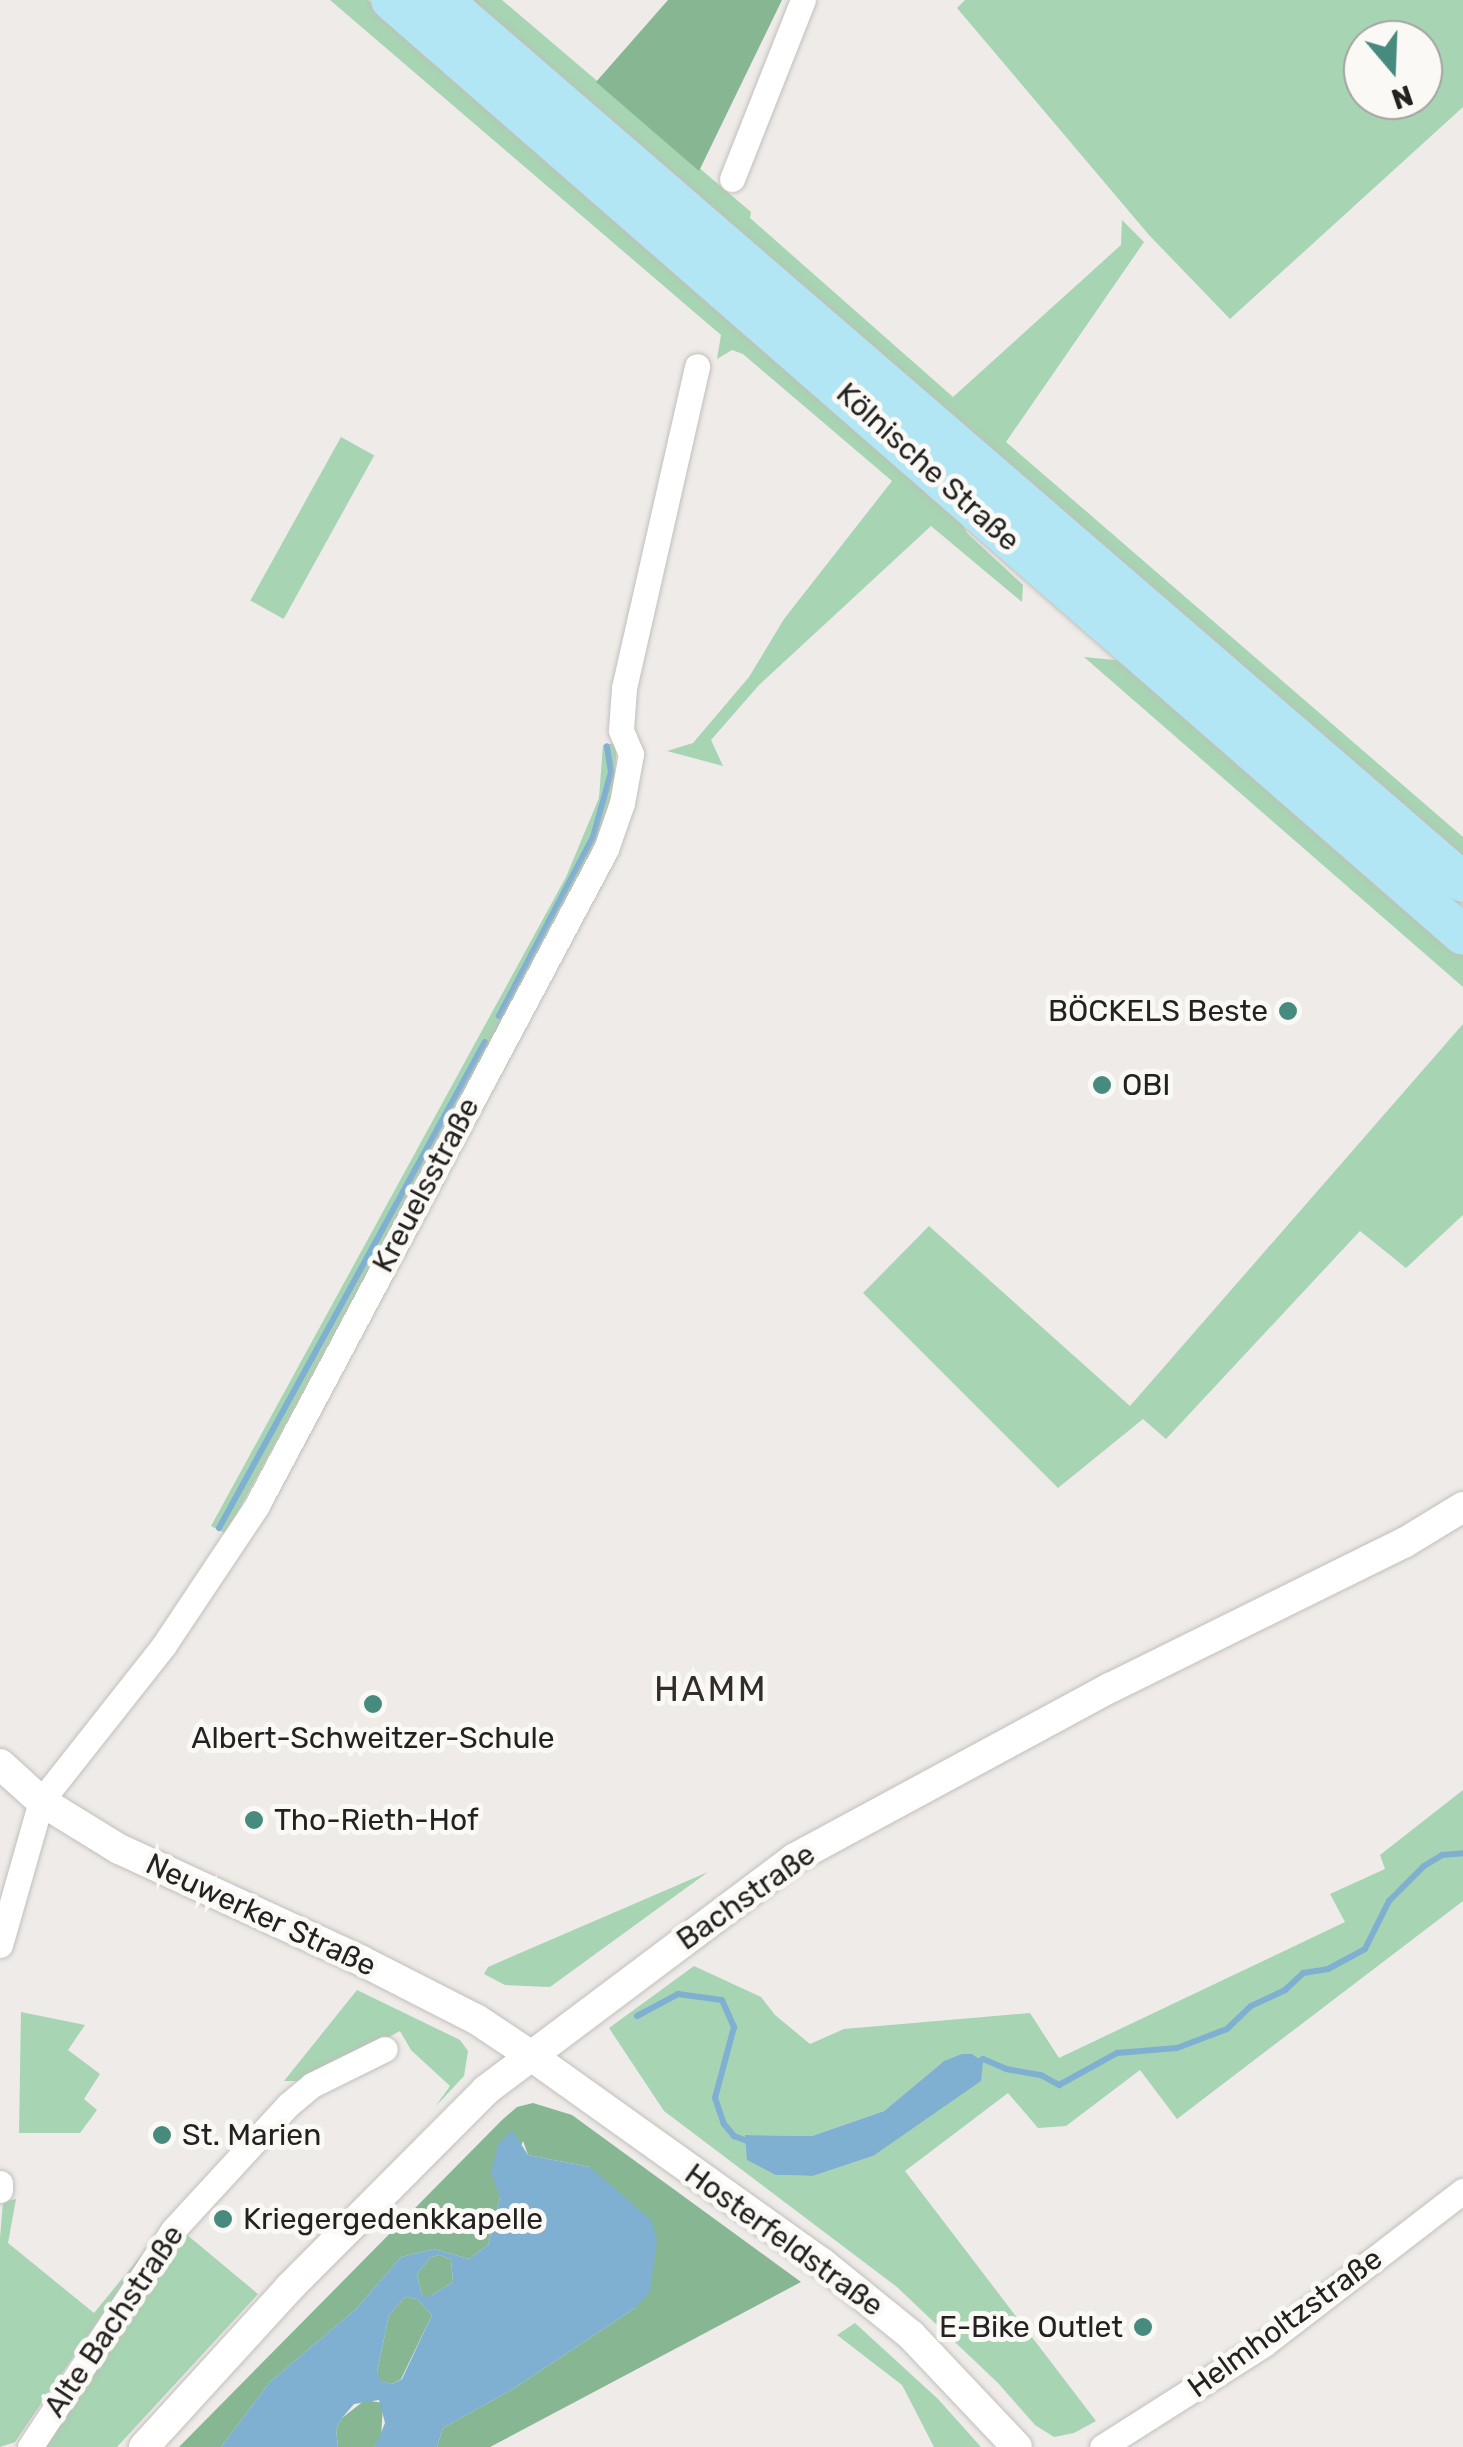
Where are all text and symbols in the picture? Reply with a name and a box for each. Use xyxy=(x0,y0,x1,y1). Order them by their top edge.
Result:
north arrow xyxy=(1343,20,1443,120)
text: N xyxy=(1387,78,1417,116)
street label: Kölnische Straße xyxy=(829,375,1027,559)
place label: BÖCKELS Beste xyxy=(1048,993,1268,1029)
marker: BÖCKELS Beste xyxy=(1277,1000,1299,1022)
place label: OBI xyxy=(1122,1067,1171,1103)
marker: OBI xyxy=(1091,1074,1113,1096)
street label: Kreuelsstraße xyxy=(365,1092,487,1278)
district label: HAMM xyxy=(654,1668,768,1710)
marker: Albert-Schweitzer-Schule xyxy=(362,1693,384,1715)
place label: Albert-Schweitzer-Schule xyxy=(191,1720,555,1756)
place label: Tho-Rieth-Hof xyxy=(274,1802,478,1838)
marker: Tho-Rieth-Hof xyxy=(243,1809,265,1831)
street label: Bachstraße xyxy=(670,1836,822,1958)
street label: Neuwerker Straße xyxy=(140,1846,382,1984)
place label: St. Marien xyxy=(182,2117,321,2153)
marker: St. Marien xyxy=(151,2124,173,2146)
street label: Hosterfeldstraße xyxy=(678,2156,890,2324)
place label: Kriegergedenkkapelle xyxy=(243,2201,543,2237)
marker: Kriegergedenkkapelle xyxy=(212,2208,234,2230)
street label: Alte Bachstraße xyxy=(36,2218,192,2424)
street label: Helmholtzstraße xyxy=(1181,2241,1389,2405)
place label: E-Bike Outlet xyxy=(939,2309,1123,2345)
marker: E-Bike Outlet xyxy=(1132,2316,1154,2338)

